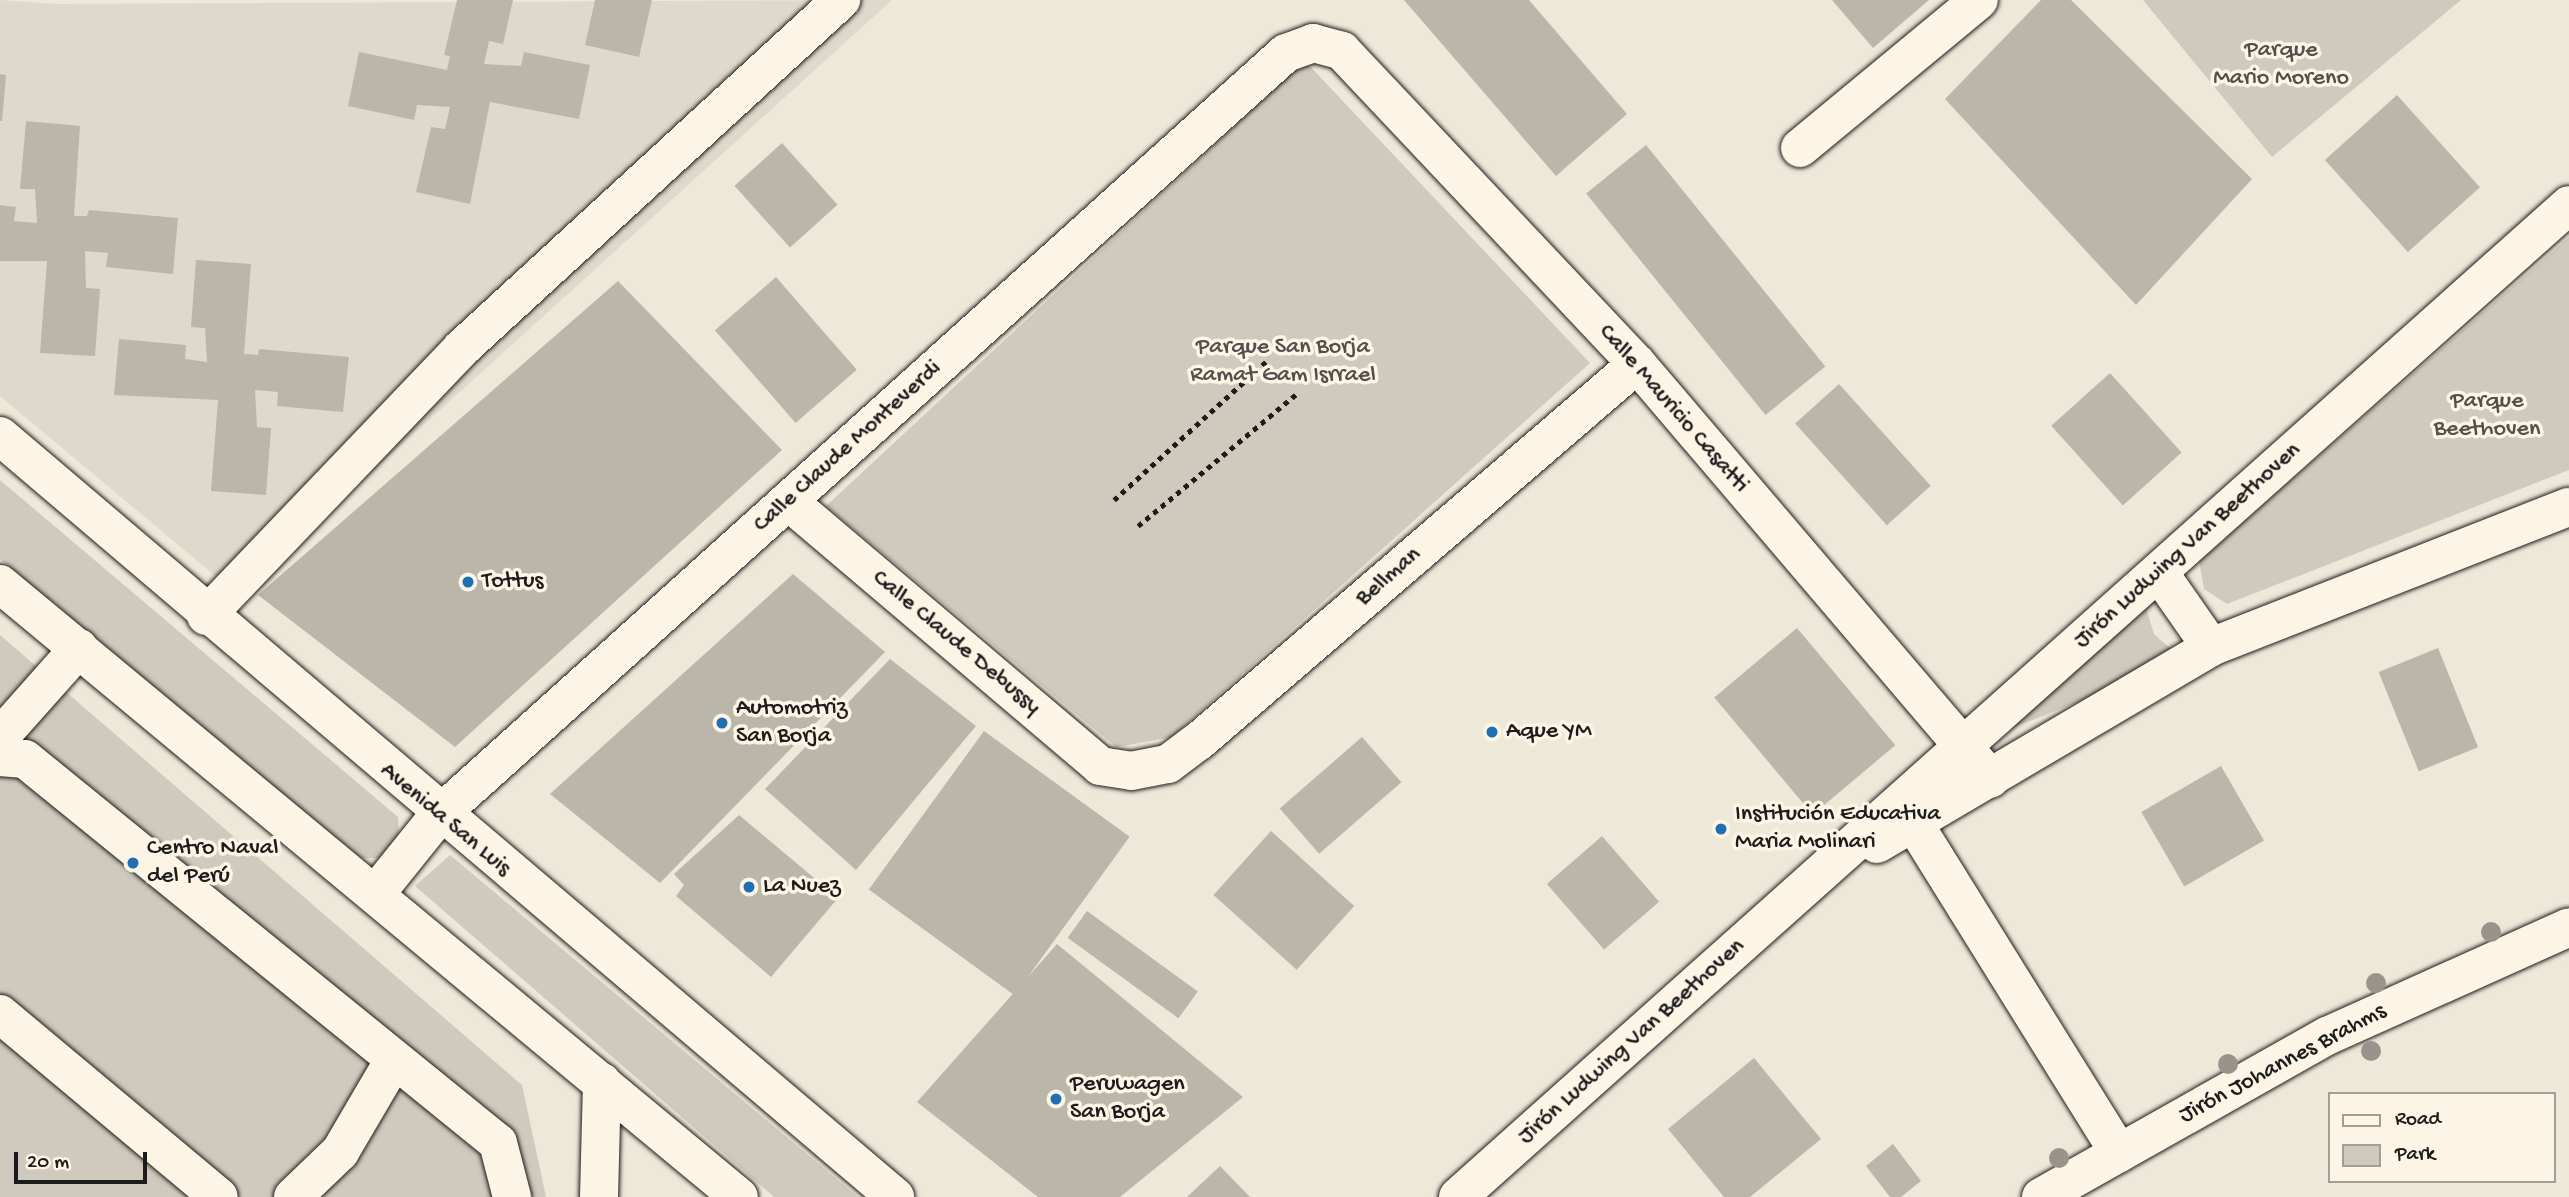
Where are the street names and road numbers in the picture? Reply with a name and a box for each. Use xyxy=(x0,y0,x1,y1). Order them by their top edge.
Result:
street label: Calle Mauricio Casatti xyxy=(1592,319,1754,499)
street label: Calle Claude Monteverdi xyxy=(748,355,948,539)
street label: Jirón Ludwing Van Beethoven xyxy=(2069,437,2307,655)
street label: Bellman xyxy=(1350,541,1428,613)
street label: Calle Claude Debussy xyxy=(866,564,1046,722)
street label: Avenida San Luis xyxy=(374,757,516,883)
street label: Jirón Ludwing Van Beethoven xyxy=(1513,933,1751,1151)
street label: Jirón Johannes Brahms xyxy=(2175,997,2391,1131)

